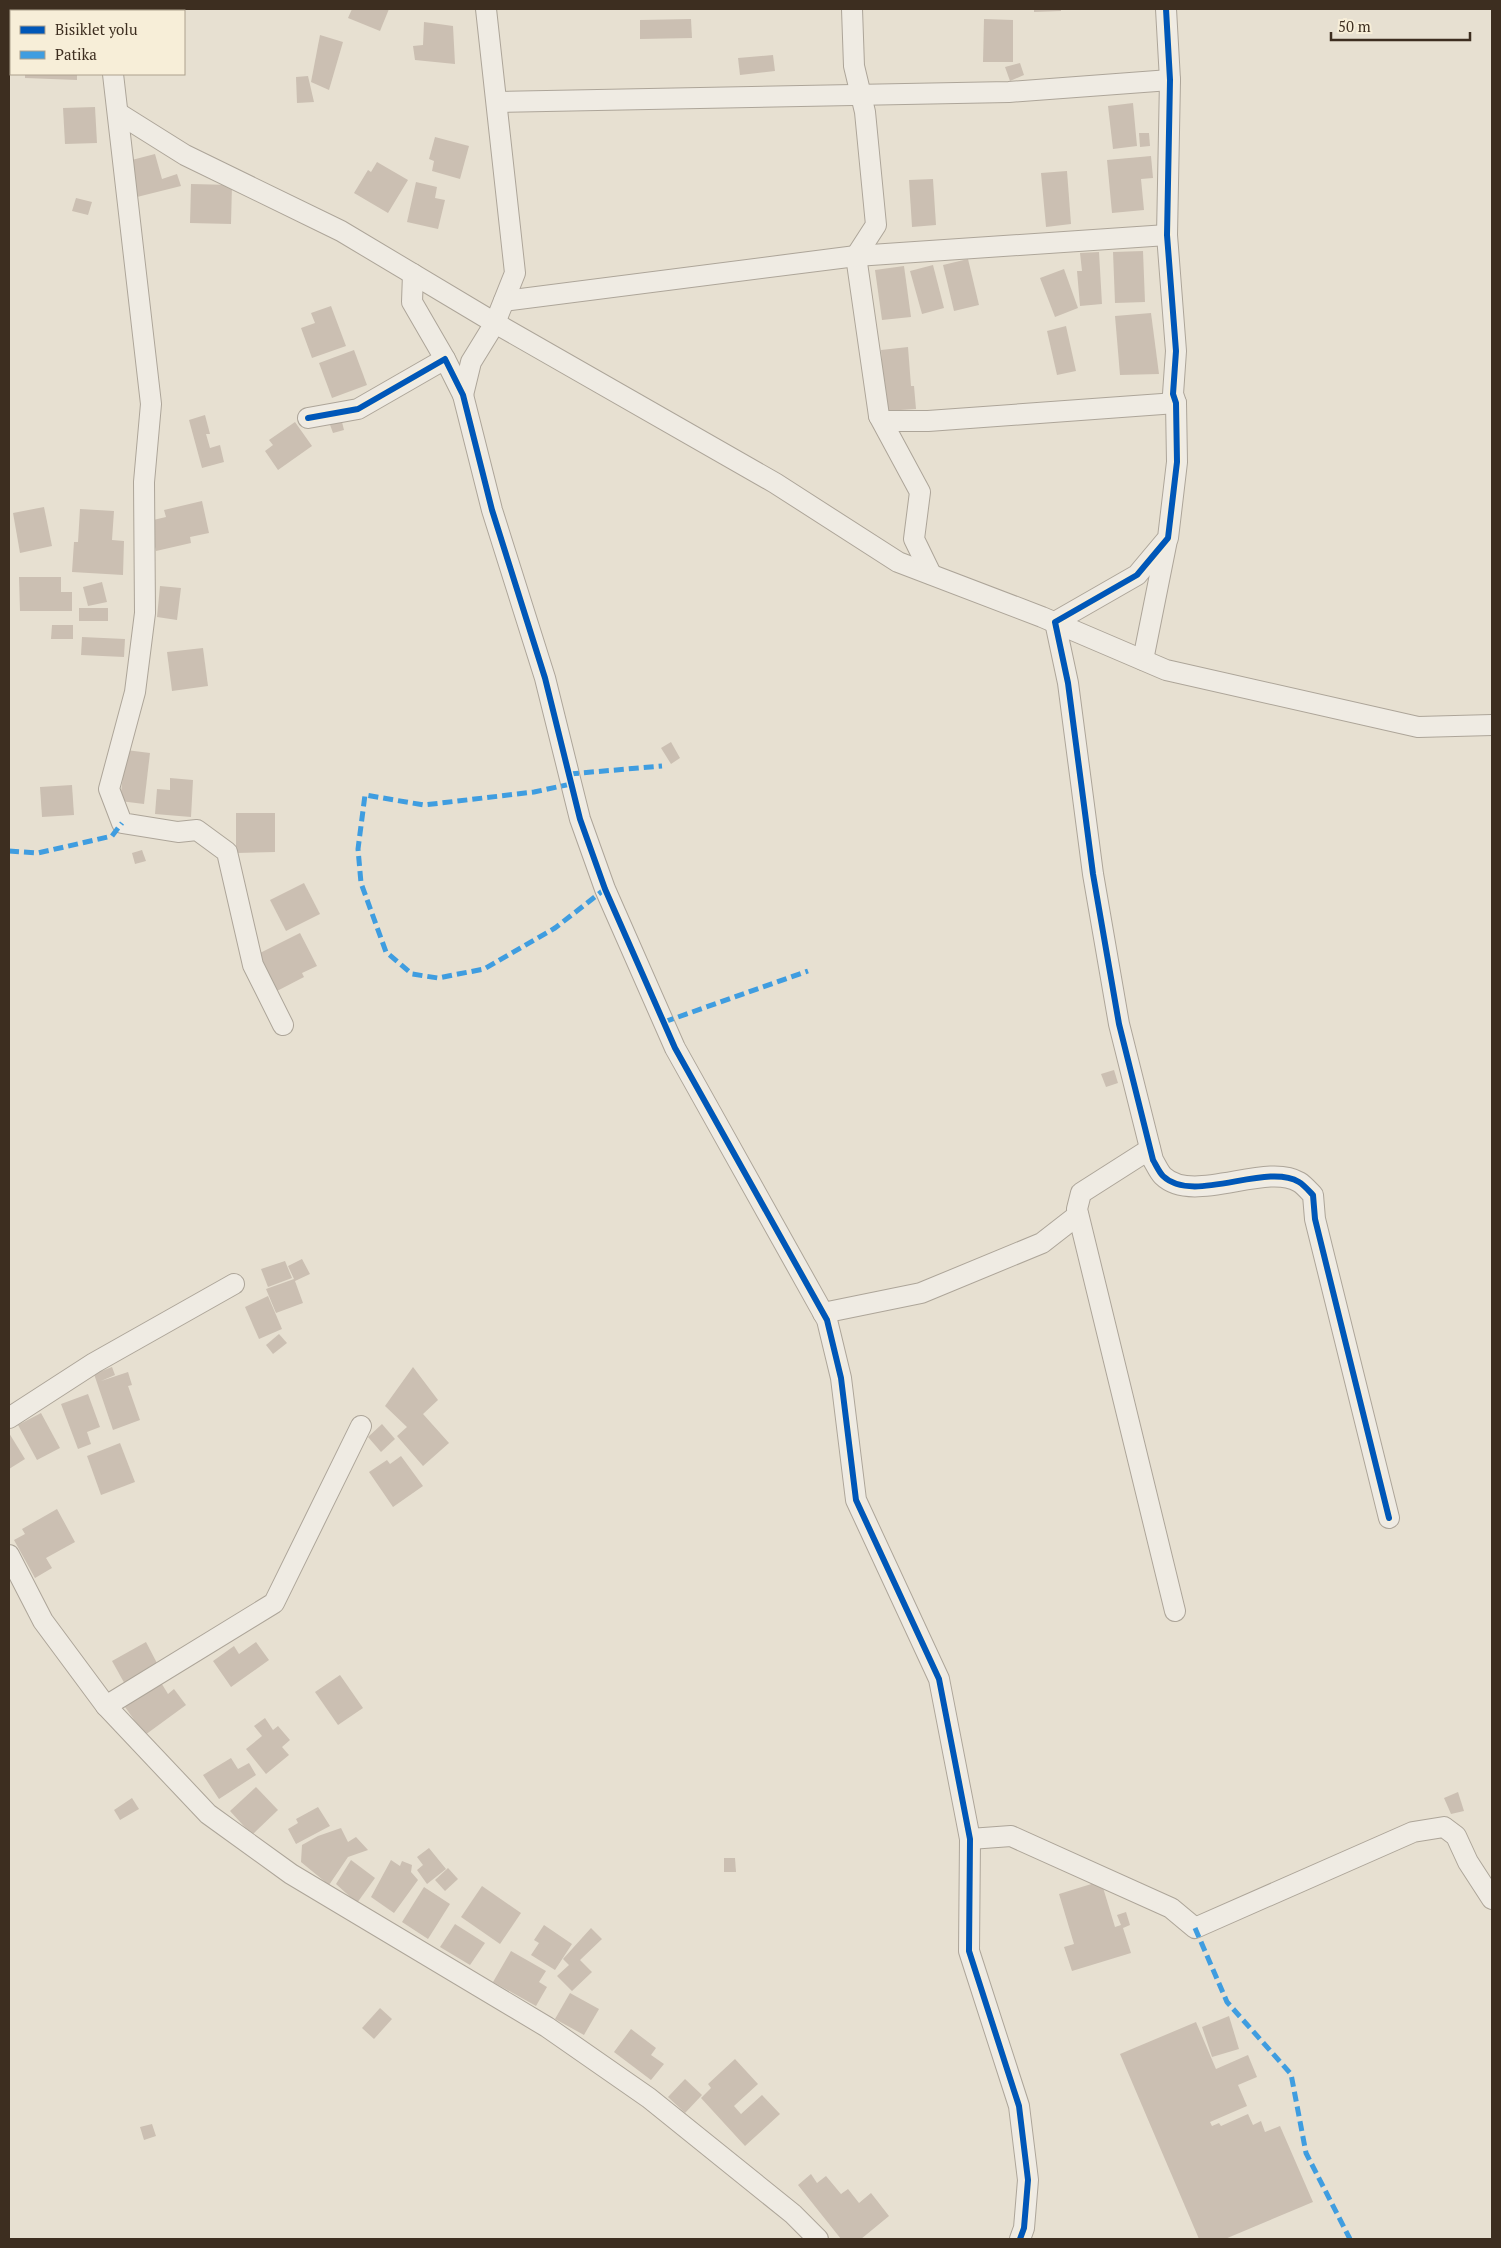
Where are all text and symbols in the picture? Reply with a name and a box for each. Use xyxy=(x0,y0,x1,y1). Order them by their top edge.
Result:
legend xyxy=(10,10,185,75)
scale bar xyxy=(1331,10,1470,42)
text: 50 m xyxy=(1338,16,1371,36)
text: Bisiklet yolu xyxy=(55,19,138,39)
text: Patika xyxy=(55,44,97,64)

